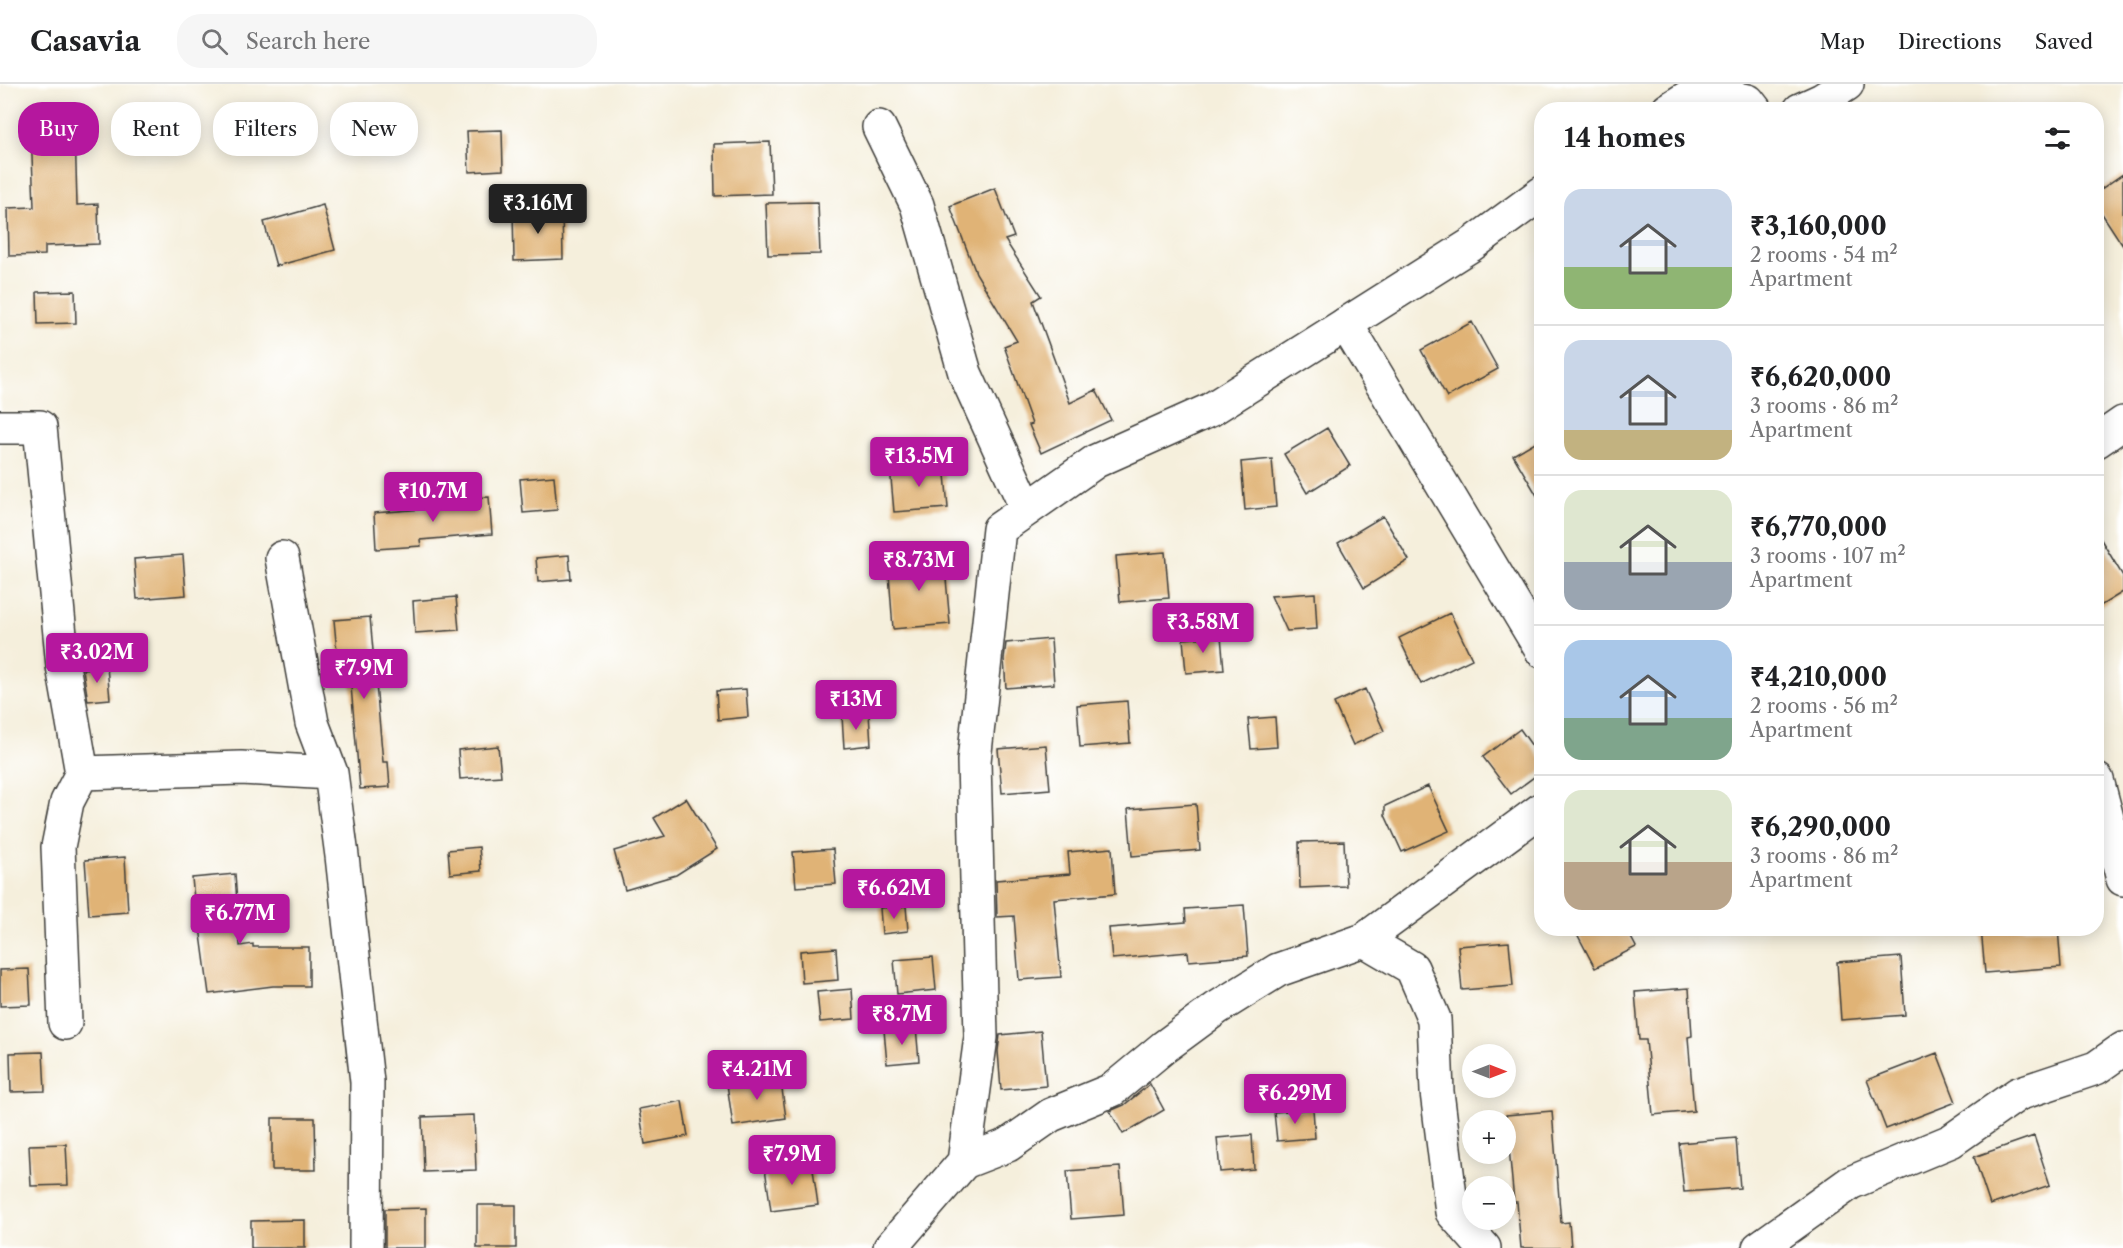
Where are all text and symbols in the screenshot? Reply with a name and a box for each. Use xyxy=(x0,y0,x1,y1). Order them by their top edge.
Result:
search box xyxy=(177,14,597,68)
text: Casavia xyxy=(30,24,141,58)
icon: search xyxy=(198,25,231,58)
text: Search here xyxy=(246,28,370,55)
text: Map xyxy=(1820,29,1865,54)
text: Directions xyxy=(1898,29,2002,54)
text: Saved xyxy=(2035,29,2093,54)
chip: Buy xyxy=(18,102,99,156)
chip: Rent xyxy=(111,102,201,156)
chip: Filters xyxy=(213,102,318,156)
chip: New xyxy=(330,102,418,156)
text: 14 homes xyxy=(1564,122,1686,154)
icon: filters xyxy=(2041,122,2074,155)
pin: ₹3.16M xyxy=(489,184,587,235)
text: ₹3.16M xyxy=(503,191,573,215)
text: ₹3,160,000 xyxy=(1750,210,1887,242)
icon: home xyxy=(1612,213,1684,285)
text: 2 rooms · 54 m² xyxy=(1750,243,1898,267)
text: Apartment xyxy=(1750,267,1853,291)
text: ₹6,620,000 xyxy=(1750,361,1891,393)
icon: home xyxy=(1612,364,1684,436)
text: 3 rooms · 86 m² xyxy=(1750,394,1898,418)
text: Apartment xyxy=(1750,418,1853,442)
pin: ₹13.5M xyxy=(870,437,968,488)
text: ₹13.5M xyxy=(884,444,954,468)
pin: ₹10.7M xyxy=(384,472,482,523)
text: ₹10.7M xyxy=(398,479,468,503)
text: ₹6,770,000 xyxy=(1750,511,1887,543)
icon: home xyxy=(1612,514,1684,586)
pin: ₹8.73M xyxy=(870,541,968,592)
text: 3 rooms · 107 m² xyxy=(1750,544,1906,568)
text: ₹8.73M xyxy=(883,548,955,572)
text: Apartment xyxy=(1750,568,1853,592)
pin: ₹3.58M xyxy=(1154,603,1252,654)
text: ₹3.58M xyxy=(1167,610,1239,634)
pin: ₹3.02M xyxy=(48,633,146,684)
text: ₹3.02M xyxy=(60,640,134,664)
pin: ₹7.9M xyxy=(322,649,406,700)
text: ₹7.9M xyxy=(335,656,394,680)
text: ₹4,210,000 xyxy=(1750,661,1887,693)
icon: home xyxy=(1612,664,1684,736)
pin: ₹13M xyxy=(820,680,892,731)
text: ₹13M xyxy=(830,687,882,711)
text: 2 rooms · 56 m² xyxy=(1750,694,1898,718)
text: Apartment xyxy=(1750,718,1853,742)
text: ₹6,290,000 xyxy=(1750,811,1891,843)
icon: home xyxy=(1612,814,1684,886)
text: 3 rooms · 86 m² xyxy=(1750,844,1898,868)
text: Apartment xyxy=(1750,868,1853,892)
pin: ₹6.62M xyxy=(845,869,943,920)
text: ₹6.62M xyxy=(857,876,931,900)
pin: ₹6.77M xyxy=(191,894,289,945)
text: ₹6.77M xyxy=(205,901,275,925)
pin: ₹8.7M xyxy=(860,995,944,1046)
text: ₹8.7M xyxy=(872,1002,932,1026)
north arrow xyxy=(1462,1044,1516,1098)
map controls xyxy=(1462,1044,1516,1230)
pin: ₹4.21M xyxy=(708,1050,806,1101)
text: ₹4.21M xyxy=(722,1057,792,1081)
pin: ₹6.29M xyxy=(1246,1074,1344,1125)
text: ₹6.29M xyxy=(1258,1081,1332,1105)
button: + xyxy=(1462,1110,1516,1164)
pin: ₹7.9M xyxy=(750,1135,834,1186)
text: ₹7.9M xyxy=(763,1142,822,1166)
button: − xyxy=(1462,1176,1516,1230)

